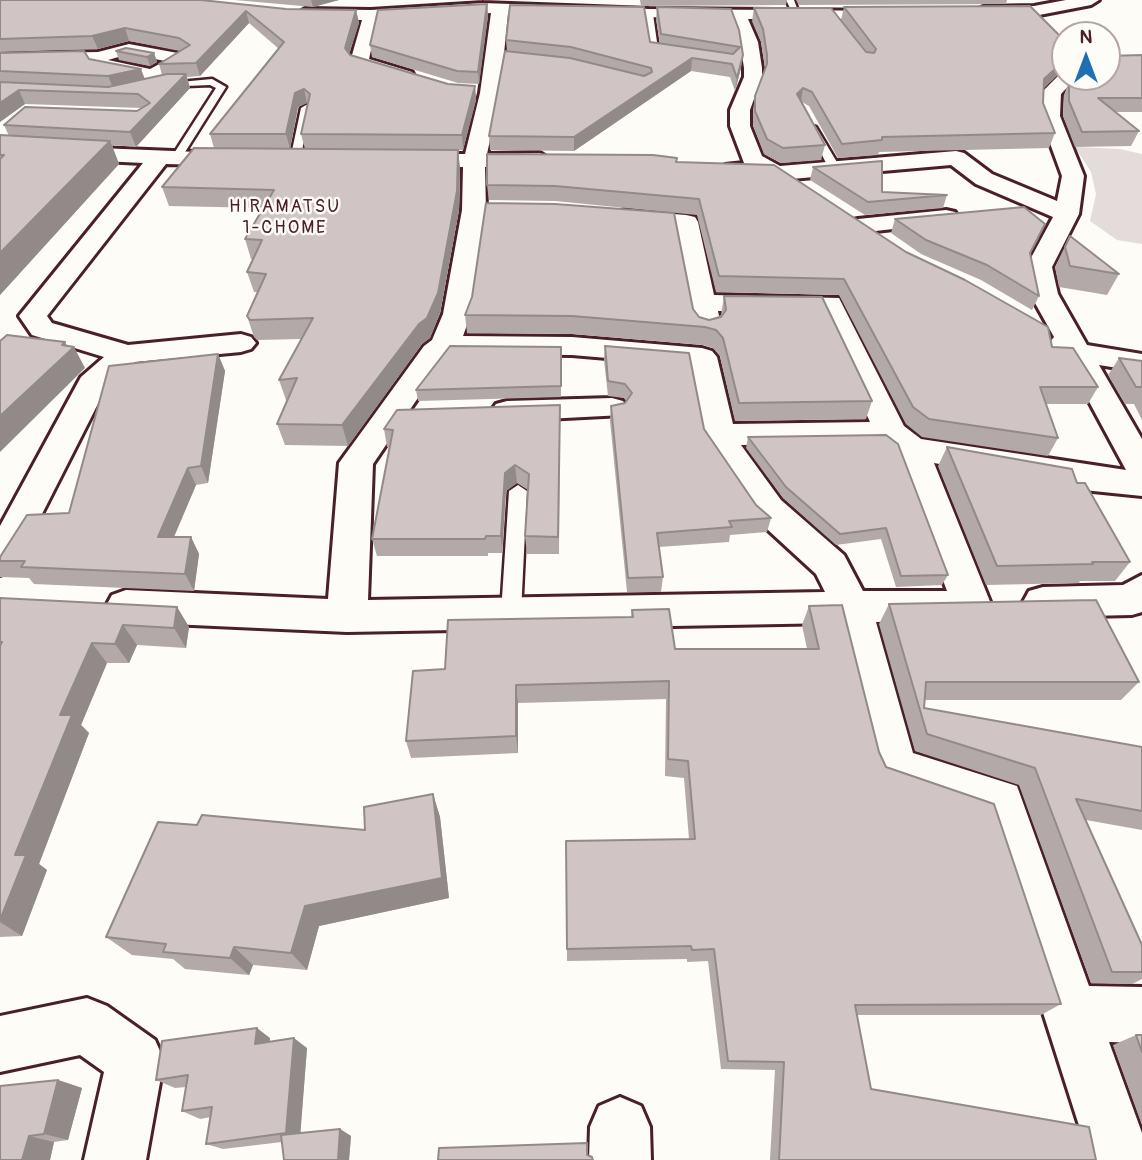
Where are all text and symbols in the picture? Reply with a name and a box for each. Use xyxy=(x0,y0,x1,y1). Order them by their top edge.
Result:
north arrow xyxy=(1051,21,1121,91)
text: N xyxy=(1080,25,1092,49)
district label: HIRAMATSU 1-CHOME xyxy=(230,196,340,238)

